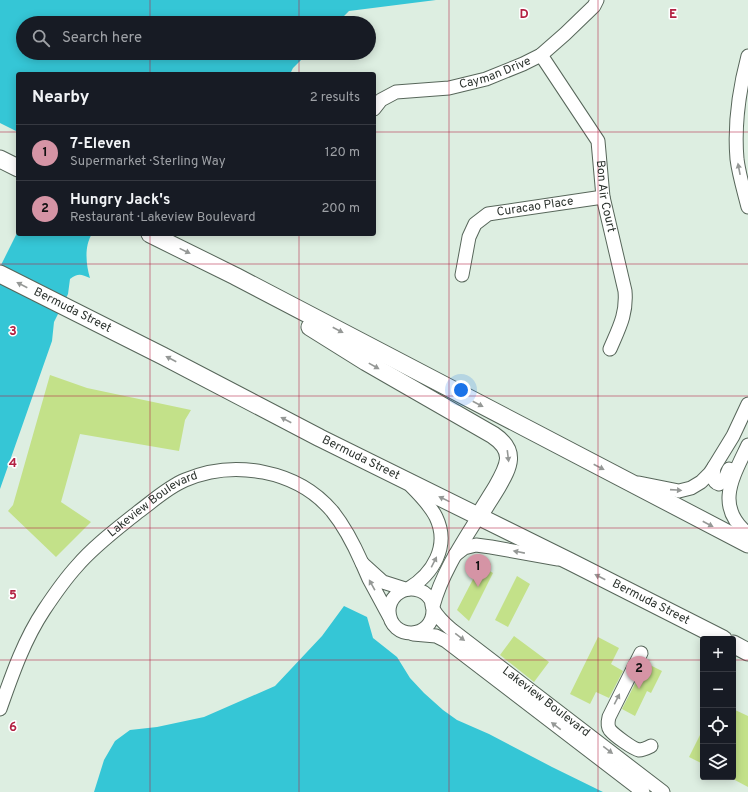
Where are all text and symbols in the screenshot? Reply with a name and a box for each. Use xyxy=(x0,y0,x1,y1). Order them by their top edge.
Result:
text: D xyxy=(519,7,529,23)
text: E xyxy=(669,7,677,23)
search box xyxy=(16,16,376,60)
icon: search xyxy=(30,27,52,49)
text: Search here xyxy=(62,29,142,48)
street label: Cayman Drive xyxy=(458,53,534,93)
text: Nearby xyxy=(32,87,89,109)
text: 2 results xyxy=(310,90,360,106)
text: 7-Eleven xyxy=(70,135,131,154)
text: 1 xyxy=(42,145,48,161)
text: 120 m xyxy=(325,145,360,161)
text: Supermarket · Sterling Way xyxy=(70,154,226,170)
street label: Bon Air Court xyxy=(592,159,619,234)
one-way arrow xyxy=(736,163,742,175)
text: Hungry Jack's xyxy=(70,191,170,210)
street label: Curacao Place xyxy=(496,193,575,221)
text: 2 xyxy=(41,201,49,217)
text: 200 m xyxy=(321,201,360,217)
text: Restaurant · Lakeview Boulevard xyxy=(70,210,255,226)
one-way arrow xyxy=(179,248,191,254)
one-way arrow xyxy=(17,282,28,288)
street label: Bermuda Street xyxy=(31,284,114,337)
text: 3 xyxy=(9,324,17,340)
one-way arrow xyxy=(332,327,344,333)
one-way arrow xyxy=(165,356,176,363)
one-way arrow xyxy=(368,362,380,369)
your location xyxy=(451,380,471,400)
one-way arrow xyxy=(472,400,484,407)
one-way arrow xyxy=(280,417,291,423)
street label: Bermuda Street xyxy=(319,432,402,484)
one-way arrow xyxy=(505,450,511,462)
text: 4 xyxy=(9,456,17,472)
one-way arrow xyxy=(593,464,605,470)
street label: Lakeview Boulevard xyxy=(104,468,200,541)
one-way arrow xyxy=(670,486,682,493)
one-way arrow xyxy=(438,496,450,502)
one-way arrow xyxy=(702,521,714,527)
one-way arrow xyxy=(513,549,525,555)
pin: 1 xyxy=(465,554,491,587)
one-way arrow xyxy=(431,556,438,568)
one-way arrow xyxy=(595,574,606,580)
street label: Bermuda Street xyxy=(609,576,692,629)
one-way arrow xyxy=(369,580,376,591)
text: 5 xyxy=(9,588,17,604)
one-way arrow xyxy=(455,632,466,641)
map controls xyxy=(700,636,736,780)
button: + xyxy=(700,636,736,672)
pin: 2 xyxy=(626,656,652,689)
street label: Lakeview Boulevard xyxy=(499,663,593,741)
button: − xyxy=(700,672,736,708)
one-way arrow xyxy=(614,693,620,705)
button: locate xyxy=(700,708,736,744)
text: 6 xyxy=(9,720,17,736)
one-way arrow xyxy=(551,721,562,730)
button: layers xyxy=(700,744,736,780)
one-way arrow xyxy=(602,746,613,754)

